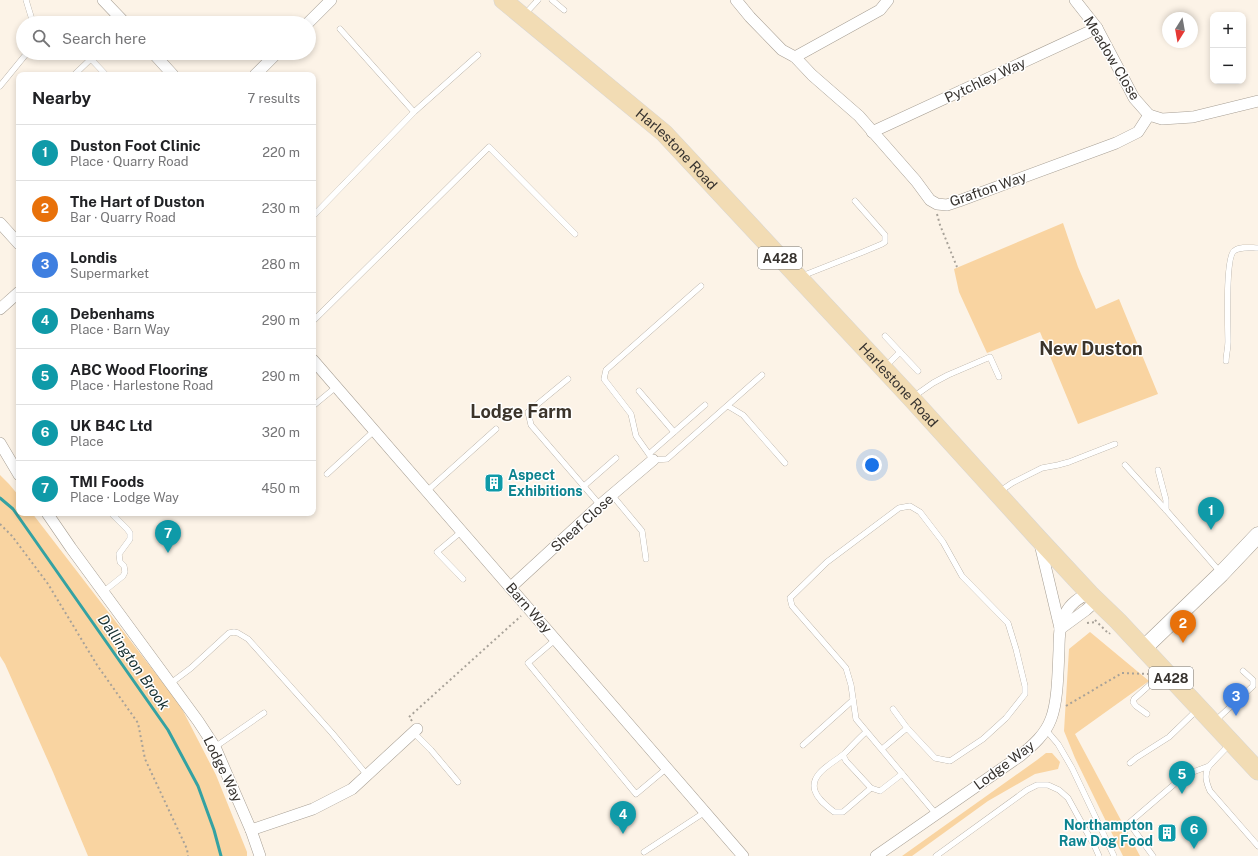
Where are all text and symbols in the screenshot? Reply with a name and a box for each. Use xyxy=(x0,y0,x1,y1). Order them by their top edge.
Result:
north arrow xyxy=(1162,12,1198,48)
map controls xyxy=(1210,12,1246,84)
button: + xyxy=(1210,12,1246,48)
street label: Meadow Close xyxy=(1081,13,1143,103)
search box xyxy=(16,16,316,60)
icon: search xyxy=(30,27,52,49)
text: Search here xyxy=(62,30,146,47)
button: − xyxy=(1210,48,1246,84)
street label: Pytchley Way xyxy=(942,54,1029,106)
text: Nearby xyxy=(32,88,91,108)
text: 7 results xyxy=(247,91,300,106)
street label: Harlestone Road xyxy=(633,105,721,193)
text: Duston Foot Clinic xyxy=(70,137,201,154)
text: 1 xyxy=(42,145,48,160)
text: 220 m xyxy=(262,145,300,160)
text: Place · Quarry Road xyxy=(70,154,189,169)
street label: Grafton Way xyxy=(947,168,1029,210)
text: The Hart of Duston xyxy=(70,193,205,210)
text: 2 xyxy=(41,201,49,216)
text: 230 m xyxy=(262,201,300,216)
text: Bar · Quarry Road xyxy=(70,210,176,225)
road number: A428 xyxy=(758,247,802,269)
text: Londis xyxy=(70,249,117,266)
text: 3 xyxy=(41,257,49,272)
text: 280 m xyxy=(262,257,300,272)
text: Supermarket xyxy=(70,266,149,281)
text: Debenhams xyxy=(70,305,155,322)
text: 4 xyxy=(41,313,49,328)
text: 290 m xyxy=(262,313,300,328)
text: Place · Barn Way xyxy=(70,322,170,337)
district label: New Duston xyxy=(1039,338,1143,359)
street label: Harlestone Road xyxy=(856,340,941,430)
text: ABC Wood Flooring xyxy=(70,361,208,378)
text: 5 xyxy=(41,369,49,384)
text: 290 m xyxy=(262,369,300,384)
text: Place · Harlestone Road xyxy=(70,378,213,393)
district label: Lodge Farm xyxy=(470,401,572,422)
text: UK B4C Ltd xyxy=(70,417,152,434)
text: 6 xyxy=(41,425,49,440)
text: 320 m xyxy=(262,425,300,440)
text: Place xyxy=(70,434,104,449)
your location xyxy=(862,455,882,475)
place label: Aspect Exhibitions xyxy=(508,467,583,499)
building icon: Aspect Exhibitions xyxy=(483,472,505,494)
text: TMI Foods xyxy=(70,473,144,490)
text: 7 xyxy=(41,481,49,496)
text: 450 m xyxy=(261,481,300,496)
text: Place · Lodge Way xyxy=(70,490,179,505)
street label: Sheaf Close xyxy=(548,491,616,555)
pin: 1 xyxy=(1198,497,1224,530)
pin: 7 xyxy=(155,520,181,553)
street label: Barn Way xyxy=(503,580,556,637)
pin: 2 xyxy=(1170,610,1196,643)
water label: Dallington Brook xyxy=(95,611,174,714)
road number: A428 xyxy=(1149,667,1193,689)
pin: 3 xyxy=(1223,683,1249,716)
street label: Lodge Way xyxy=(200,733,246,805)
street label: Lodge Way xyxy=(971,737,1038,793)
pin: 5 xyxy=(1169,761,1195,794)
pin: 4 xyxy=(610,801,636,834)
pin: 6 xyxy=(1181,816,1207,849)
place label: Northampton Raw Dog Food xyxy=(1059,817,1153,849)
building icon: Northampton Raw Dog Food xyxy=(1156,822,1178,844)

